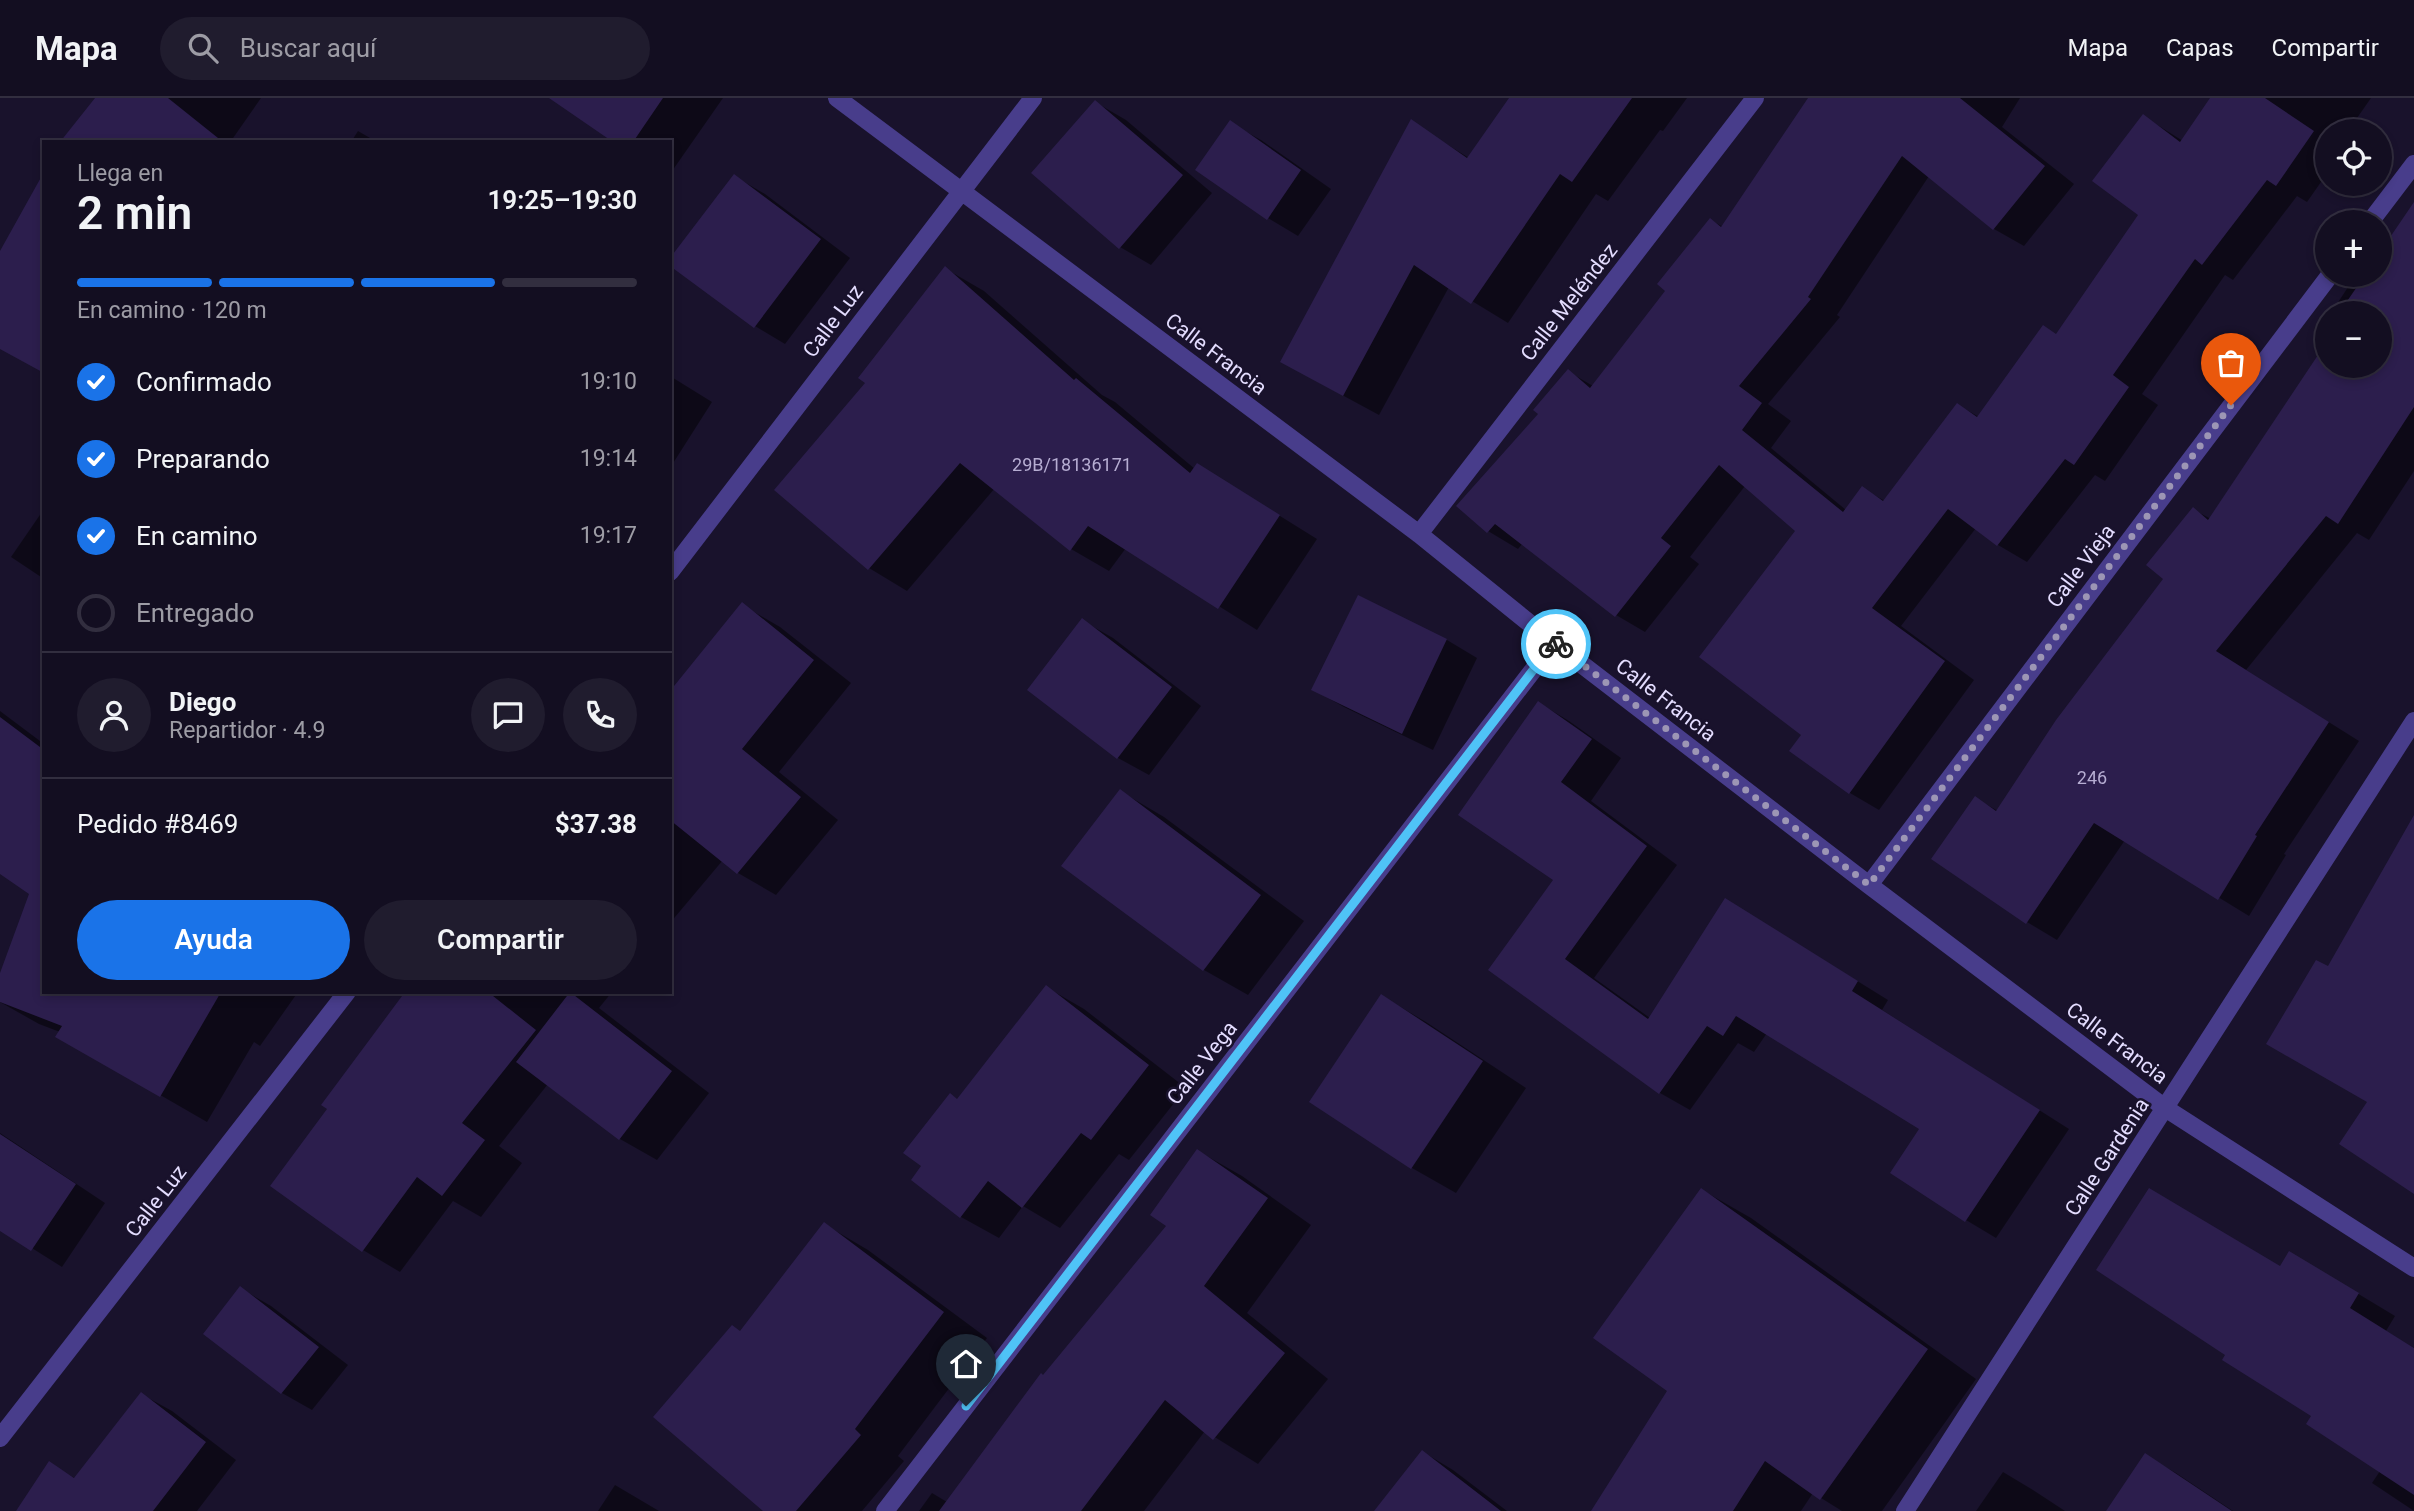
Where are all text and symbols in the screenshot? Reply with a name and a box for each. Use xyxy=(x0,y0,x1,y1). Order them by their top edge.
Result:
search box xyxy=(160,17,650,80)
text: Mapa xyxy=(35,29,118,68)
icon: search xyxy=(184,29,222,67)
text: Buscar aquí xyxy=(240,33,376,63)
text: Mapa xyxy=(2067,34,2128,62)
text: Capas xyxy=(2166,34,2234,62)
text: Compartir xyxy=(2272,34,2379,62)
map controls xyxy=(2315,119,2392,378)
button: locate xyxy=(2315,119,2392,196)
text: Llega en xyxy=(77,160,163,187)
text: 19:25–19:30 xyxy=(487,185,637,215)
text: 2 min xyxy=(77,186,192,240)
button: + xyxy=(2315,210,2392,287)
street label: Calle Meléndez xyxy=(1516,239,1622,365)
street label: Calle Luz xyxy=(798,280,868,362)
text: En camino · 120 m xyxy=(77,297,267,324)
button: − xyxy=(2315,301,2392,378)
street label: Calle Francia xyxy=(1161,308,1271,400)
pin xyxy=(2201,333,2261,405)
icon: bag xyxy=(2212,344,2250,382)
icon: check xyxy=(77,363,115,401)
text: Confirmado xyxy=(136,367,272,397)
text: 19:10 xyxy=(580,368,637,395)
icon: check xyxy=(77,440,115,478)
text: Preparando xyxy=(136,444,270,474)
text: 19:14 xyxy=(580,445,637,472)
house number: 29B/18136171 xyxy=(1012,454,1132,475)
icon: check xyxy=(77,517,115,555)
street label: Calle Vieja xyxy=(2042,520,2120,612)
text: En camino xyxy=(136,521,258,551)
text: 19:17 xyxy=(580,522,637,549)
text: Entregado xyxy=(136,598,254,628)
courier xyxy=(1521,609,1591,679)
icon: bike xyxy=(1537,625,1575,663)
street label: Calle Francia xyxy=(1611,654,1721,746)
button: person xyxy=(77,678,151,752)
button: chat xyxy=(471,678,545,752)
button: phone xyxy=(563,678,637,752)
text: Diego xyxy=(169,687,236,717)
text: Repartidor · 4.9 xyxy=(169,717,326,744)
house number: 246 xyxy=(2077,767,2107,788)
text: Pedido #8469 xyxy=(77,809,238,839)
text: $37.38 xyxy=(555,809,637,839)
button: Ayuda xyxy=(77,900,350,980)
button: Compartir xyxy=(364,900,637,980)
street label: Calle Francia xyxy=(2062,997,2172,1089)
street label: Calle Vega xyxy=(1162,1017,1242,1109)
street label: Calle Gardenia xyxy=(2060,1094,2154,1220)
street label: Calle Luz xyxy=(121,1160,191,1242)
pin xyxy=(936,1334,996,1406)
icon: home xyxy=(947,1345,985,1383)

